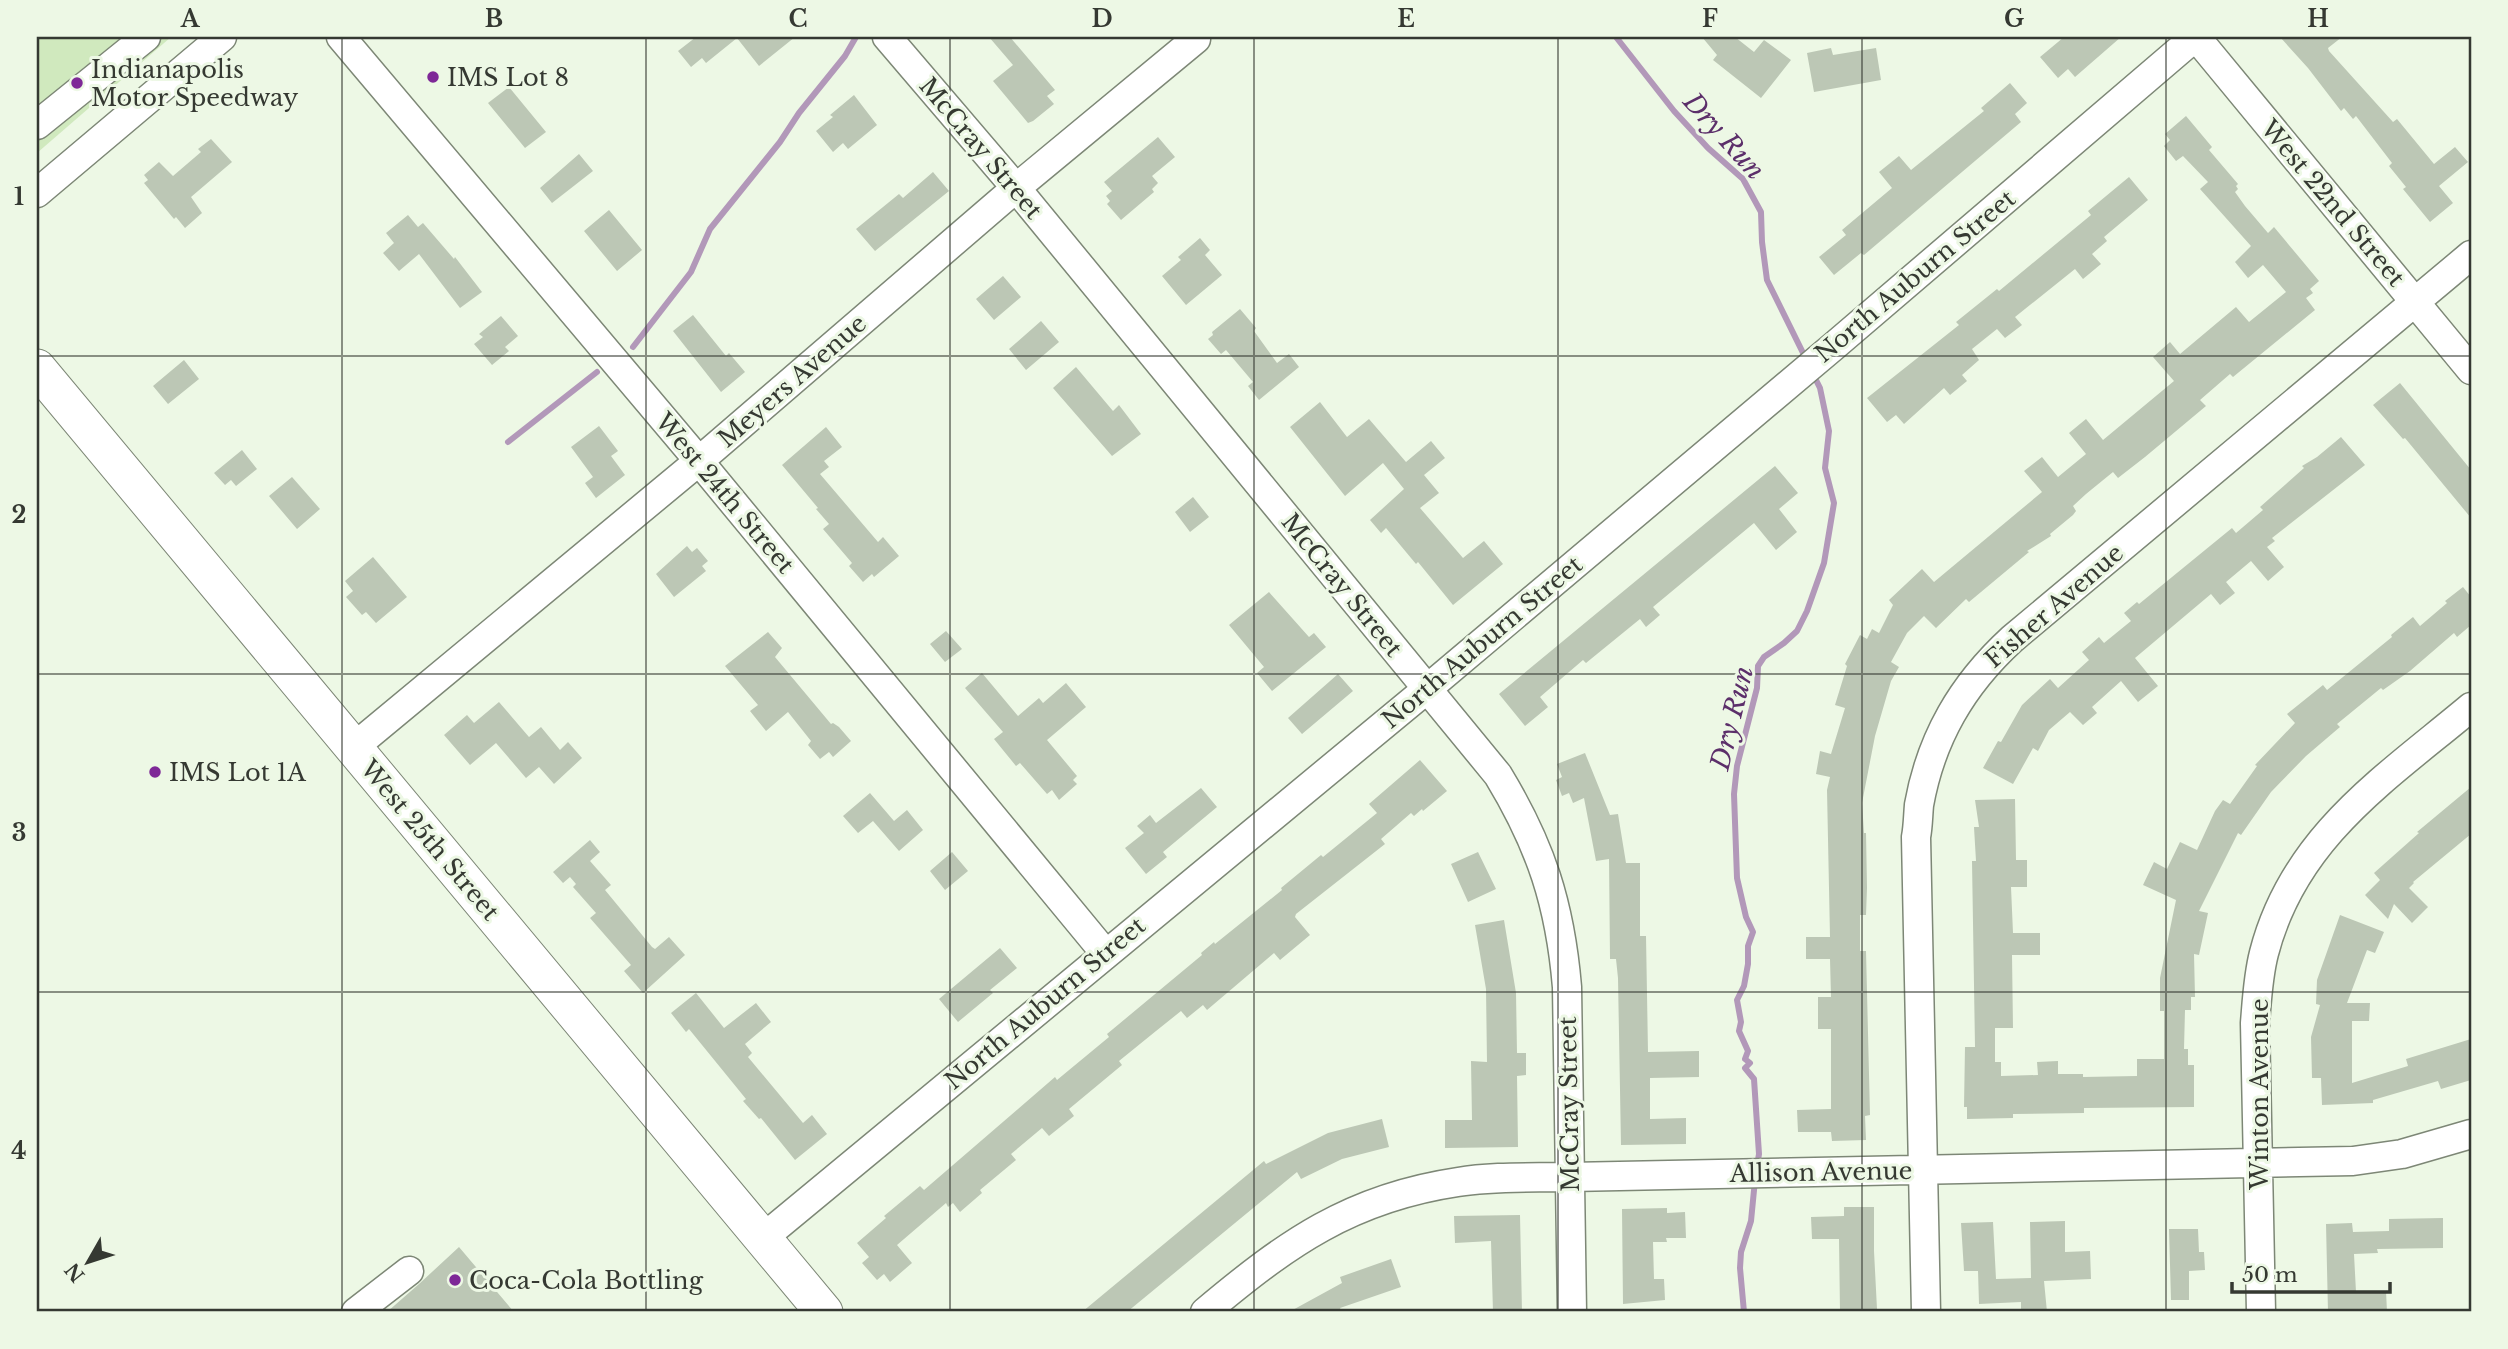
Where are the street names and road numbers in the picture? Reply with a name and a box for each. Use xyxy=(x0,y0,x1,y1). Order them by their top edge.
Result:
street label: McCray Street xyxy=(913,71,1049,225)
street label: West 22nd Street xyxy=(2254,113,2411,292)
street label: North Auburn Street xyxy=(1809,184,2021,368)
street label: Meyers Avenue xyxy=(712,309,872,453)
street label: West 24th Street xyxy=(649,406,801,579)
street label: McCray Street xyxy=(1275,508,1409,662)
street label: Fisher Avenue xyxy=(1979,538,2129,674)
street label: North Auburn Street xyxy=(1376,550,1588,734)
street label: West 25th Street xyxy=(354,753,505,926)
street label: North Auburn Street xyxy=(939,911,1151,1095)
street label: Winton Avenue xyxy=(2245,998,2274,1191)
street label: McCray Street xyxy=(1553,1016,1585,1192)
street label: Allison Avenue xyxy=(1728,1156,1913,1188)

